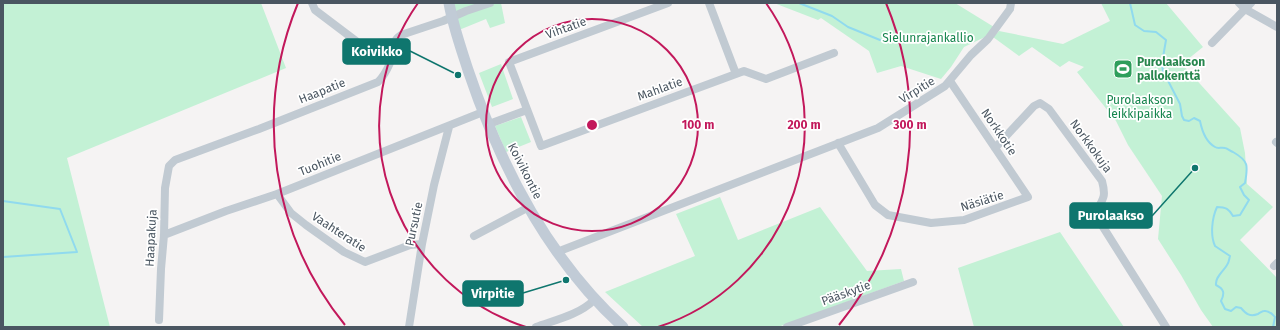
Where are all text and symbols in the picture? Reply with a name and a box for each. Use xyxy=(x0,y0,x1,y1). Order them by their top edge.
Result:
street label: Vihtatie xyxy=(544,14,588,42)
park label: Sielunrajankallio xyxy=(882,31,974,45)
callout: Koivikko xyxy=(343,39,410,64)
text: Koivikko xyxy=(351,44,403,59)
place label: Purolaakson pallokenttä xyxy=(1137,55,1205,83)
sports icon: Purolaakson pallokenttä xyxy=(1112,58,1134,80)
street label: Mahlatie xyxy=(635,74,685,104)
street label: Virpitie xyxy=(897,74,937,106)
street label: Haapatie xyxy=(297,75,347,107)
park label: Purolaakson leikkipaikka xyxy=(1106,93,1174,121)
street label: Norkkotie xyxy=(978,106,1020,158)
street label: Norkkokuja xyxy=(1067,117,1115,175)
centre of rings xyxy=(585,118,599,132)
text: 100 m xyxy=(682,118,714,132)
text: 200 m xyxy=(787,118,821,132)
text: 300 m xyxy=(892,118,927,132)
street label: Koivikontie xyxy=(505,141,545,201)
street label: Tuohitie xyxy=(297,149,343,179)
street label: Näsiätie xyxy=(959,188,1005,214)
street label: Pursutie xyxy=(402,201,426,247)
callout: Purolaakso xyxy=(1070,203,1152,228)
text: Purolaakso xyxy=(1078,208,1145,223)
street label: Haapakuja xyxy=(143,209,159,267)
street label: Vaahteratie xyxy=(309,209,369,255)
street label: Pääskytie xyxy=(820,278,872,308)
callout: Virpitie xyxy=(463,281,523,306)
text: Virpitie xyxy=(470,286,515,301)

